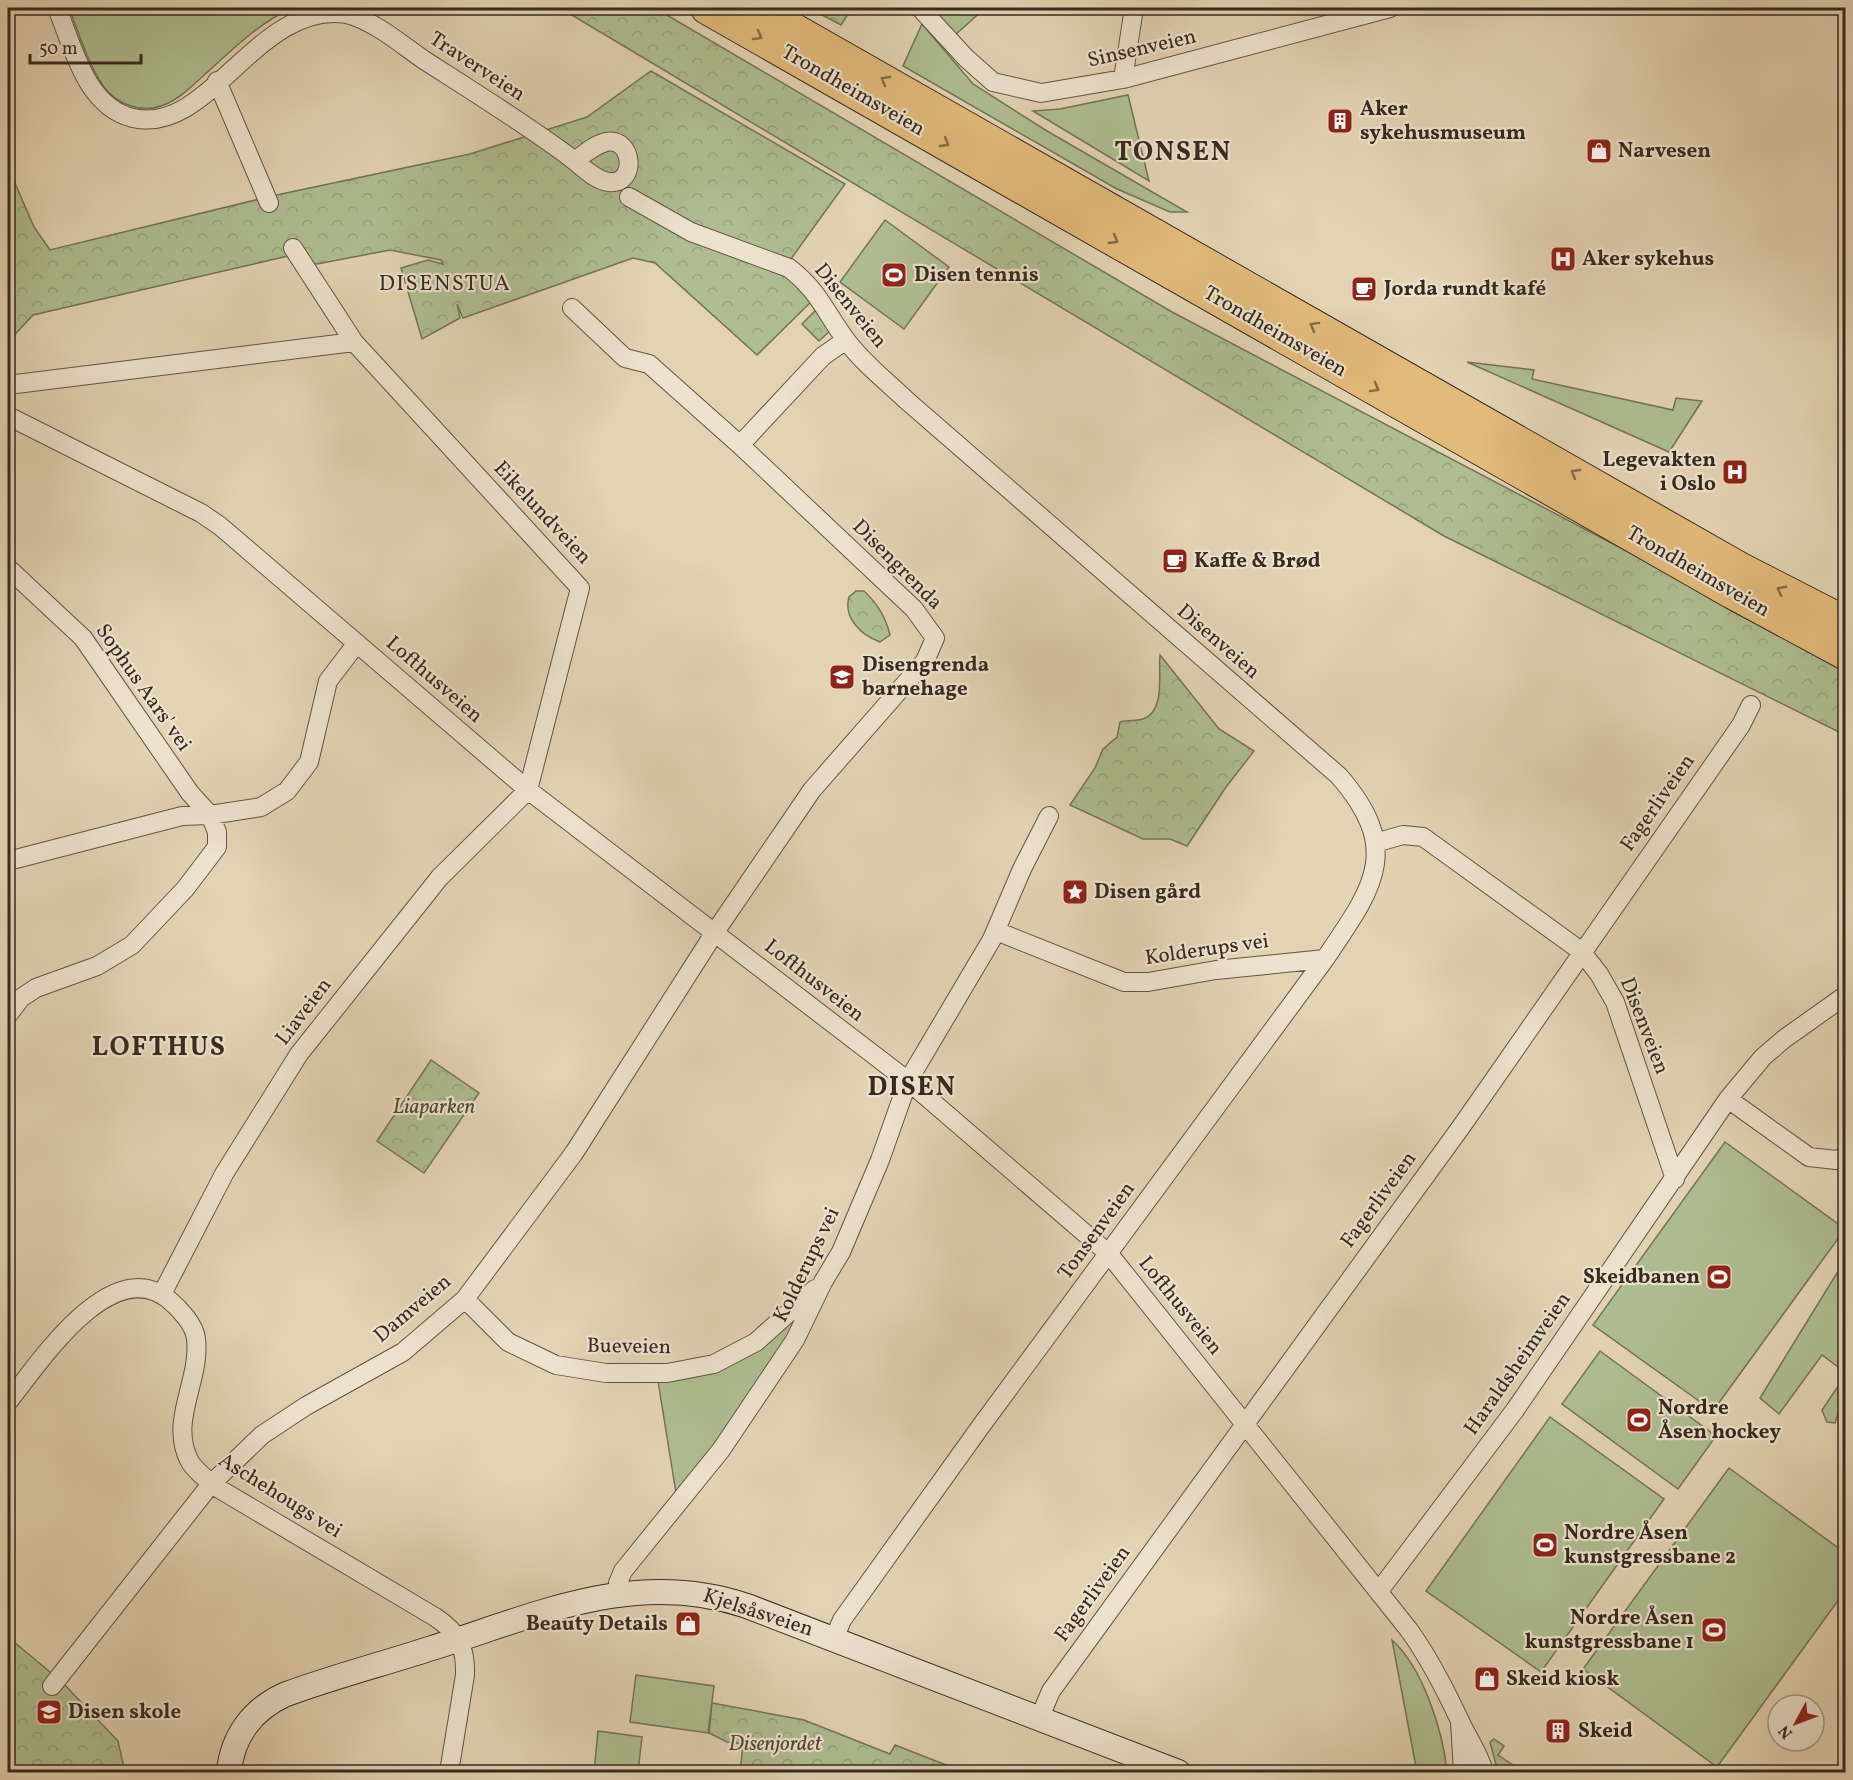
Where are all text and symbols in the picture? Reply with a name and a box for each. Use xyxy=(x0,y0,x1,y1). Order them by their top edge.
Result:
street label: Sinsenveien xyxy=(1085,22,1199,76)
street label: Traverveien xyxy=(423,25,531,109)
scale bar xyxy=(30,27,141,65)
one-way arrow xyxy=(751,29,762,40)
text: 50 m xyxy=(39,37,78,62)
street label: Trondheimsveien xyxy=(776,38,930,144)
one-way arrow xyxy=(880,76,891,88)
place label: Aker sykehusmuseum xyxy=(1360,95,1526,148)
building icon: Aker sykehusmuseum xyxy=(1325,106,1355,136)
district label: TONSEN xyxy=(1114,134,1232,172)
one-way arrow xyxy=(939,136,949,148)
shop icon: Narvesen xyxy=(1584,136,1614,166)
place label: Narvesen xyxy=(1618,137,1711,166)
one-way arrow xyxy=(1108,233,1118,245)
hospital icon: Aker sykehus xyxy=(1548,244,1578,274)
place label: Aker sykehus xyxy=(1582,245,1714,274)
street label: Disenveien xyxy=(807,257,893,355)
sports icon: Disen tennis xyxy=(879,260,909,290)
place label: Disen tennis xyxy=(914,261,1039,290)
district label: DISENSTUA xyxy=(379,269,511,300)
cafe icon: Jorda rundt kafé xyxy=(1349,274,1379,304)
place label: Jorda rundt kafé xyxy=(1383,275,1546,304)
street label: Trondheimsveien xyxy=(1198,279,1352,385)
one-way arrow xyxy=(1310,322,1320,333)
one-way arrow xyxy=(1369,381,1379,393)
place label: Legevakten i Oslo xyxy=(1603,446,1716,499)
street label: Eikelundveien xyxy=(486,455,598,571)
hospital icon: Legevakten i Oslo xyxy=(1720,457,1750,487)
one-way arrow xyxy=(1571,469,1581,481)
street label: Disengrenda xyxy=(845,513,949,617)
street label: Trondheimsveien xyxy=(1621,519,1775,625)
cafe icon: Kaffe & Brød xyxy=(1160,546,1190,576)
place label: Kaffe & Brød xyxy=(1194,547,1321,576)
one-way arrow xyxy=(1777,586,1788,597)
street label: Disenveien xyxy=(1170,598,1266,686)
street label: Sophus Aars' vei xyxy=(88,618,198,758)
street label: Lofthusveien xyxy=(379,630,489,730)
place label: Disengrenda barnehage xyxy=(862,651,989,704)
school or university icon: Disengrenda barnehage xyxy=(827,662,857,692)
street label: Fagerliveien xyxy=(1614,748,1702,858)
place icon: Disen gård xyxy=(1060,877,1090,907)
place label: Disen gård xyxy=(1094,878,1201,907)
street label: Kolderups vei xyxy=(1143,927,1271,973)
street label: Lofthusveien xyxy=(758,933,870,1029)
street label: Liaveien xyxy=(269,972,339,1052)
street label: Disenveien xyxy=(1612,973,1676,1079)
district label: LOFTHUS xyxy=(92,1029,226,1067)
district label: DISEN xyxy=(867,1069,957,1107)
park label: Liaparken xyxy=(393,1093,475,1122)
street label: Fagerliveien xyxy=(1334,1146,1424,1254)
street label: Tonsenveien xyxy=(1052,1176,1142,1286)
street label: Kolderups vei xyxy=(767,1203,847,1327)
street label: Lofthusveien xyxy=(1131,1250,1229,1362)
sports icon: Skeidbanen xyxy=(1704,1262,1734,1292)
place label: Skeidbanen xyxy=(1583,1263,1700,1292)
street label: Damveien xyxy=(368,1268,458,1350)
street label: Haraldsheimveien xyxy=(1458,1287,1578,1441)
street label: Bueveien xyxy=(587,1332,671,1362)
place label: Nordre Åsen hockey xyxy=(1658,1394,1781,1447)
sports icon: Nordre Åsen hockey xyxy=(1624,1405,1654,1435)
street label: Aschehougs vei xyxy=(212,1446,348,1546)
place label: Nordre Åsen kunstgressbane 2 xyxy=(1564,1519,1736,1572)
sports icon: Nordre Åsen kunstgressbane 2 xyxy=(1530,1530,1560,1560)
street label: Fagerliveien xyxy=(1048,1540,1138,1648)
street label: Kjelsåsveien xyxy=(699,1582,817,1644)
place label: Nordre Åsen kunstgressbane 1 xyxy=(1525,1604,1694,1657)
shop icon: Beauty Details xyxy=(673,1609,703,1639)
place label: Beauty Details xyxy=(526,1610,668,1639)
sports icon: Nordre Åsen kunstgressbane 1 xyxy=(1699,1615,1729,1645)
shop icon: Skeid kiosk xyxy=(1472,1664,1502,1694)
place label: Skeid kiosk xyxy=(1506,1665,1619,1694)
north arrow xyxy=(1766,1693,1826,1753)
school or university icon: Disen skole xyxy=(34,1697,64,1727)
place label: Disen skole xyxy=(68,1698,181,1727)
building icon: Skeid xyxy=(1543,1716,1573,1746)
place label: Skeid xyxy=(1578,1717,1633,1746)
text: N xyxy=(1774,1720,1798,1743)
park label: Disenjordet xyxy=(729,1730,823,1759)

